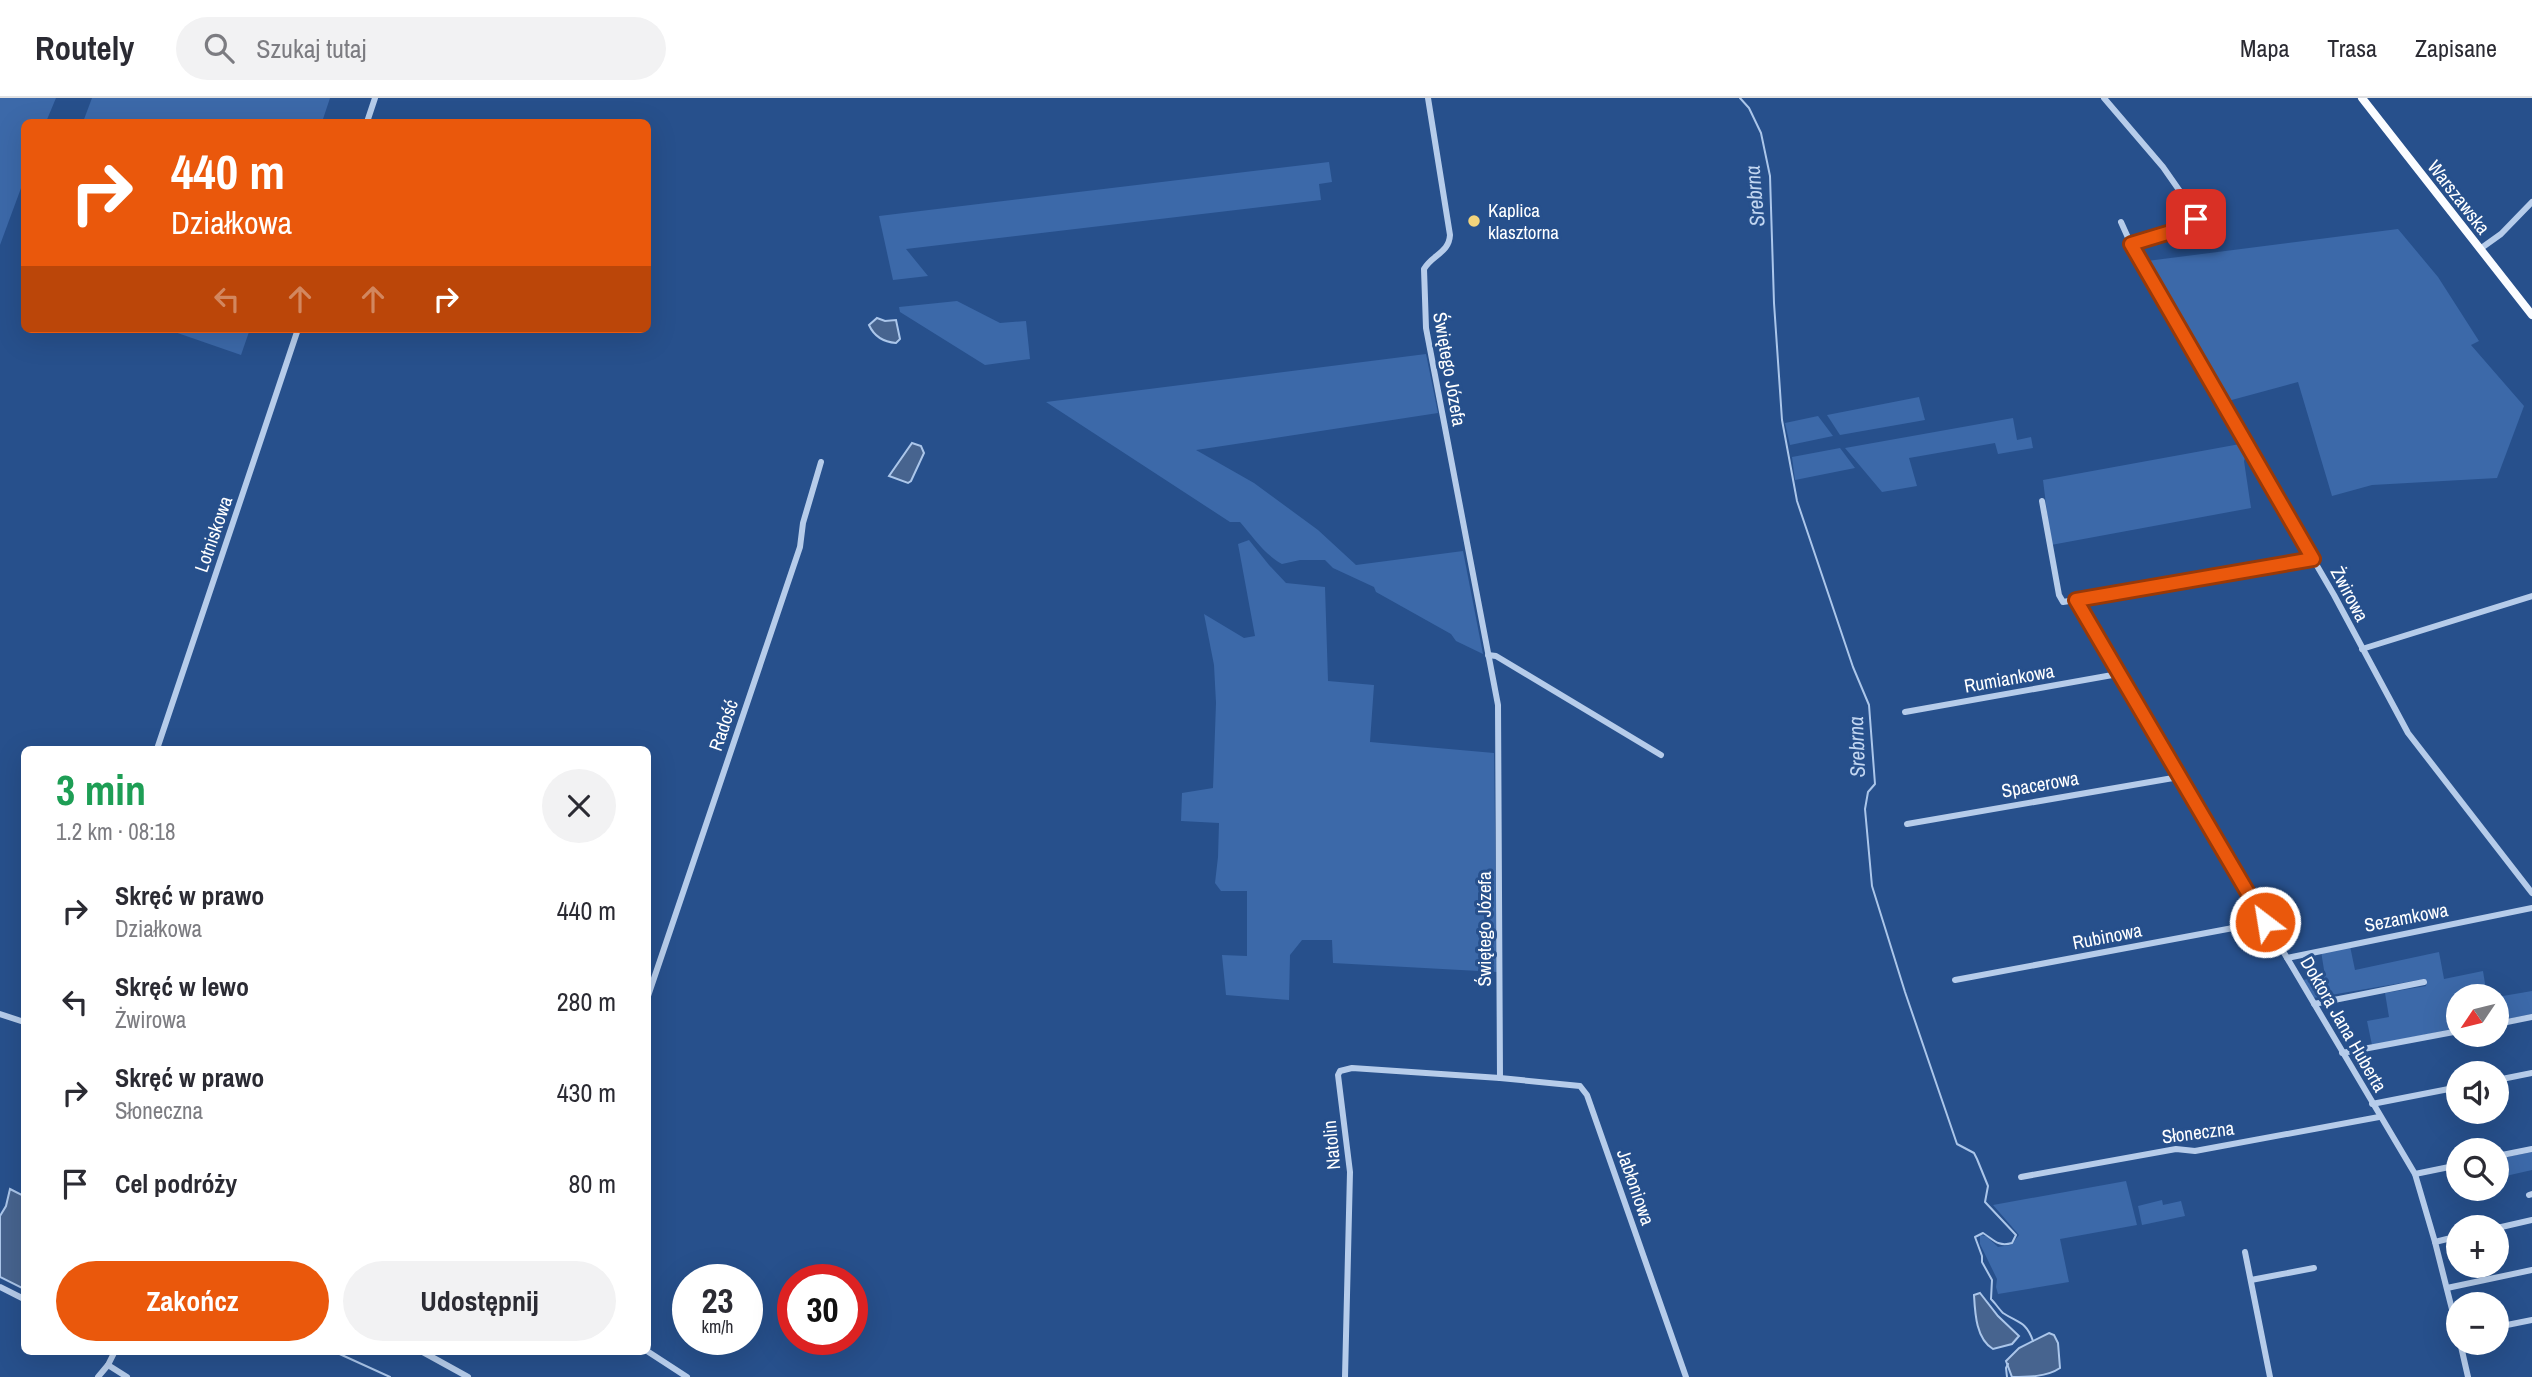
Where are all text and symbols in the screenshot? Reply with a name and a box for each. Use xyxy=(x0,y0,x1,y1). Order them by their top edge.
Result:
search box xyxy=(176,17,666,80)
text: Routely xyxy=(35,26,134,70)
icon: search xyxy=(200,29,238,67)
text: Szukaj tutaj xyxy=(256,31,366,66)
text: Mapa xyxy=(2240,32,2289,64)
text: Trasa xyxy=(2327,32,2377,64)
text: Zapisane xyxy=(2415,32,2497,64)
text: 440 m xyxy=(171,138,285,204)
icon: right xyxy=(56,147,147,238)
street label: Warszawska xyxy=(2422,154,2496,240)
water label: Srebrna xyxy=(1737,164,1772,228)
pin xyxy=(2166,189,2226,249)
place label: Kaplica klasztorna xyxy=(1488,197,1559,245)
icon: arrive xyxy=(2177,200,2215,238)
text: Działkowa xyxy=(171,201,292,244)
marker: Kaplica klasztorna xyxy=(1466,213,1482,229)
icon: left xyxy=(208,280,246,318)
icon: ahead xyxy=(281,280,319,318)
icon: ahead xyxy=(354,280,392,318)
icon: right xyxy=(427,280,465,318)
street label: Świętego Józefa xyxy=(1427,310,1473,428)
street label: Lotniskowa xyxy=(188,492,238,575)
street label: Żwirowa xyxy=(2325,562,2375,626)
street label: Rumiankowa xyxy=(1962,657,2056,699)
street label: Radość xyxy=(702,696,744,754)
water label: Srebrna xyxy=(1841,716,1872,778)
text: 3 min xyxy=(56,762,146,818)
street label: Spacerowa xyxy=(1999,764,2081,804)
button: close xyxy=(542,769,616,843)
text: 1.2 km · 08:18 xyxy=(56,816,176,847)
street label: Świętego Józefa xyxy=(1471,871,1497,987)
text: Skręć w prawo xyxy=(115,878,264,913)
position arrow xyxy=(2228,885,2302,959)
icon: right xyxy=(56,892,94,930)
text: 440 m xyxy=(557,893,616,928)
street label: Sezamkowa xyxy=(2362,896,2450,938)
text: Działkowa xyxy=(115,913,202,944)
street label: Rubinowa xyxy=(2070,916,2144,955)
street label: Doktora Jana Huberta xyxy=(2295,951,2394,1097)
text: Skręć w lewo xyxy=(115,969,249,1004)
icon: left xyxy=(56,983,94,1021)
text: 280 m xyxy=(557,984,616,1019)
north arrow xyxy=(2446,984,2510,1046)
map controls xyxy=(2446,984,2509,1355)
text: Żwirowa xyxy=(115,1004,186,1035)
text: Skręć w prawo xyxy=(115,1060,264,1095)
button: sound xyxy=(2446,1061,2509,1124)
icon: right xyxy=(56,1074,94,1112)
text: 430 m xyxy=(557,1075,616,1110)
text: Słoneczna xyxy=(115,1095,203,1126)
street label: Słoneczna xyxy=(2160,1115,2236,1149)
street label: Natolin xyxy=(1316,1119,1346,1171)
button: search xyxy=(2446,1138,2509,1201)
street label: Jabłoniowa xyxy=(1611,1146,1661,1229)
icon: arrive xyxy=(56,1165,94,1203)
text: Cel podróży xyxy=(115,1166,237,1201)
text: 80 m xyxy=(569,1166,616,1201)
button: + xyxy=(2446,1215,2509,1278)
button: Zakończ xyxy=(56,1261,329,1341)
button: Udostępnij xyxy=(343,1261,616,1341)
speed limit sign: 30 xyxy=(777,1264,868,1355)
text: 23 xyxy=(702,1277,733,1324)
button: − xyxy=(2446,1292,2509,1355)
text: km/h xyxy=(702,1314,734,1339)

